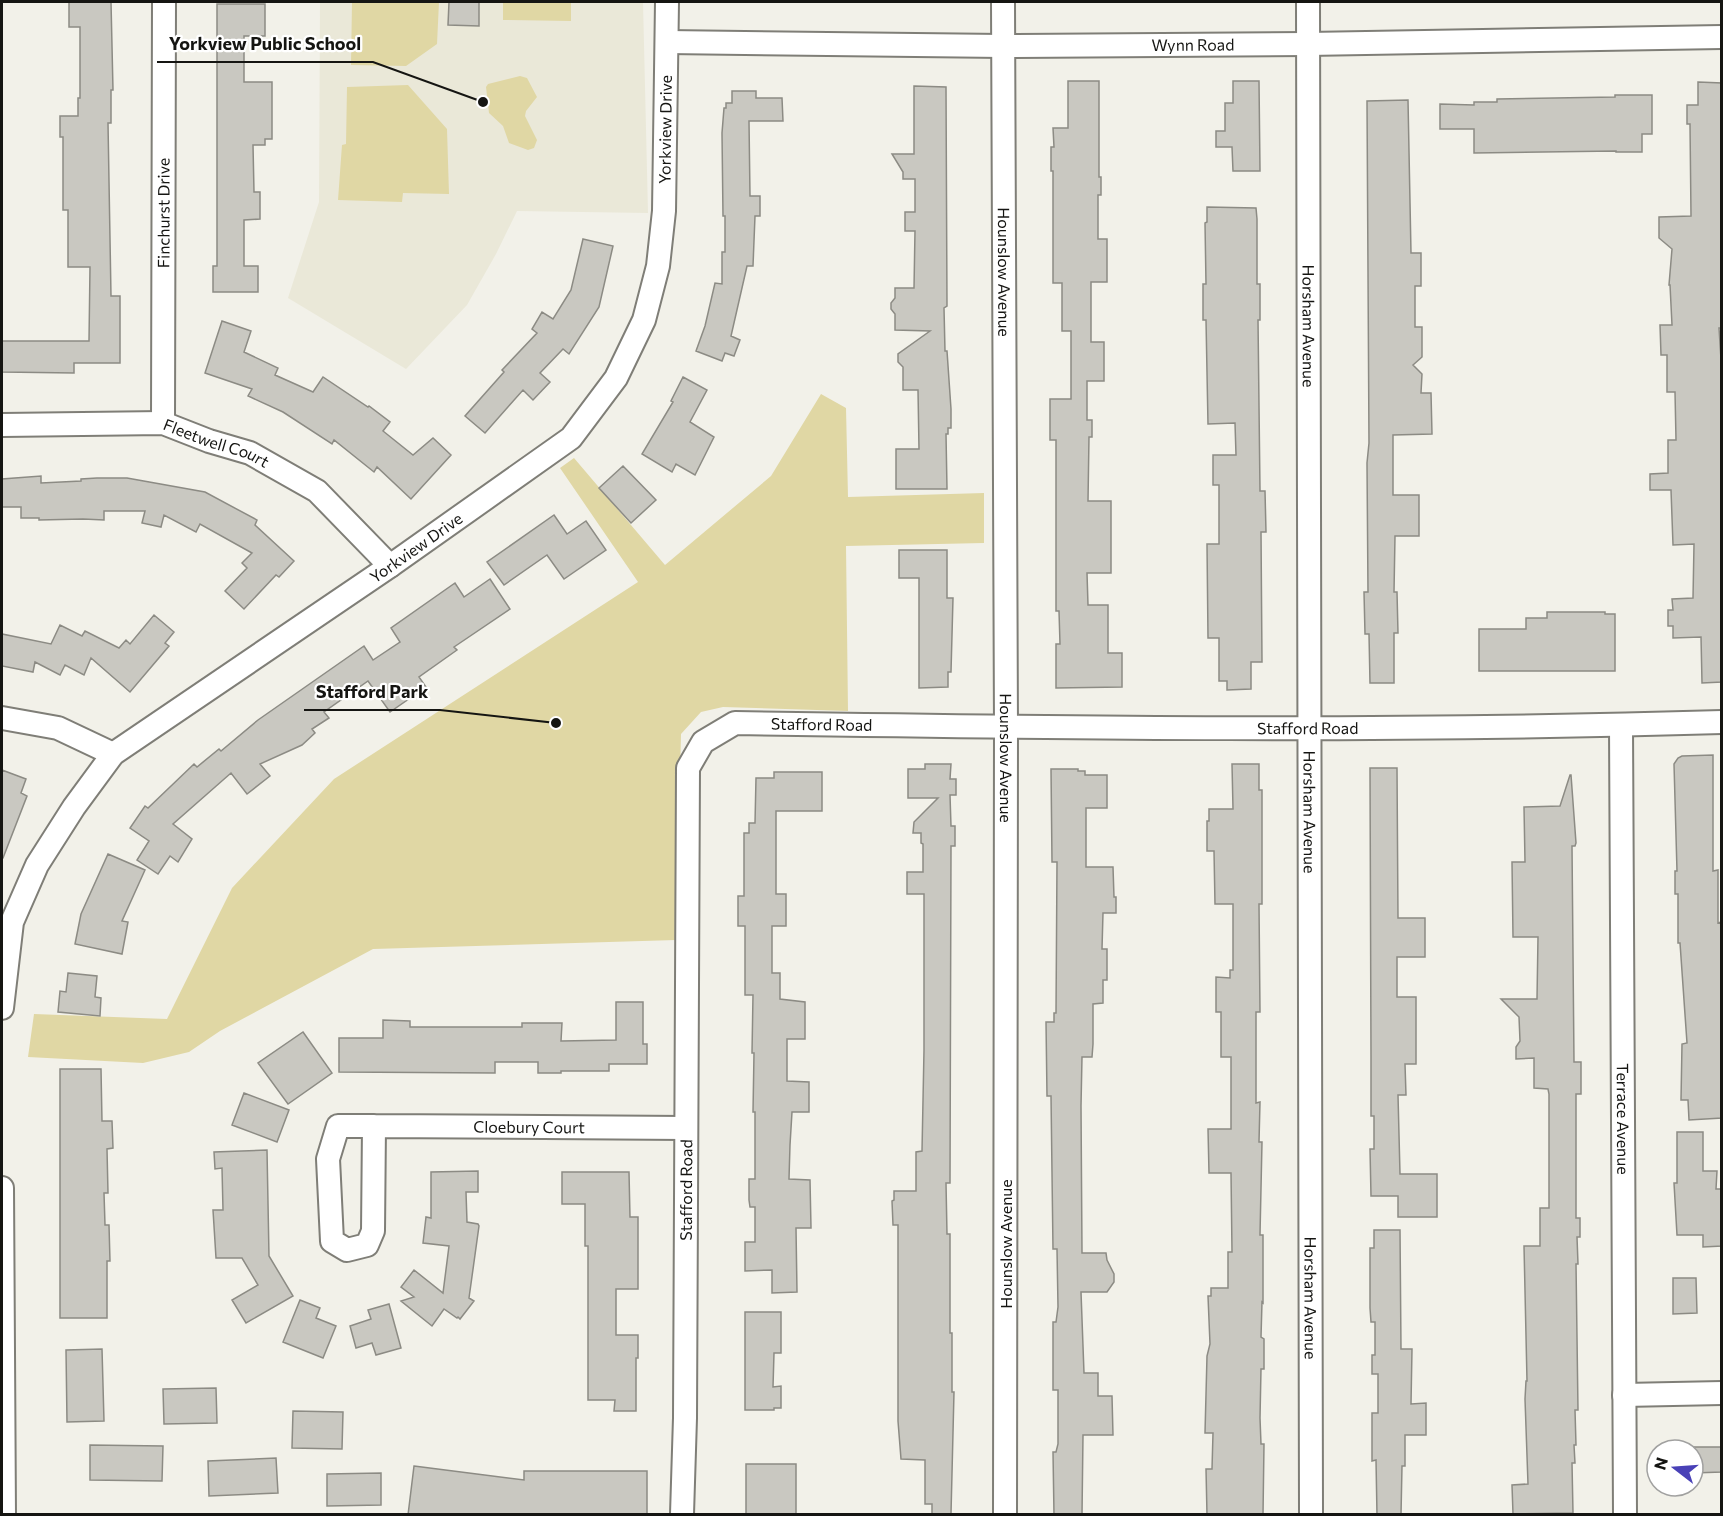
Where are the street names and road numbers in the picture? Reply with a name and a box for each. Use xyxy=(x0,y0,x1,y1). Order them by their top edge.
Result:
street label: Wynn Road xyxy=(1151,34,1234,54)
street label: Yorkview Drive xyxy=(654,75,675,184)
street label: Finchurst Drive xyxy=(153,158,173,268)
street label: Hounslow Avenue xyxy=(995,207,1014,337)
street label: Horsham Avenue xyxy=(1300,265,1319,387)
street label: Fleetwell Court xyxy=(161,414,273,471)
street label: Yorkview Drive xyxy=(366,508,466,586)
street label: Hounslow Avenue xyxy=(997,693,1016,823)
street label: Stafford Road xyxy=(771,714,873,734)
street label: Stafford Road xyxy=(1257,718,1358,737)
street label: Horsham Avenue xyxy=(1300,751,1320,873)
street label: Terrace Avenue xyxy=(1614,1063,1633,1175)
street label: Cloebury Court xyxy=(473,1117,585,1136)
street label: Stafford Road xyxy=(676,1139,695,1241)
street label: Hounslow Avenue xyxy=(996,1179,1015,1309)
street label: Horsham Avenue xyxy=(1301,1237,1321,1359)

